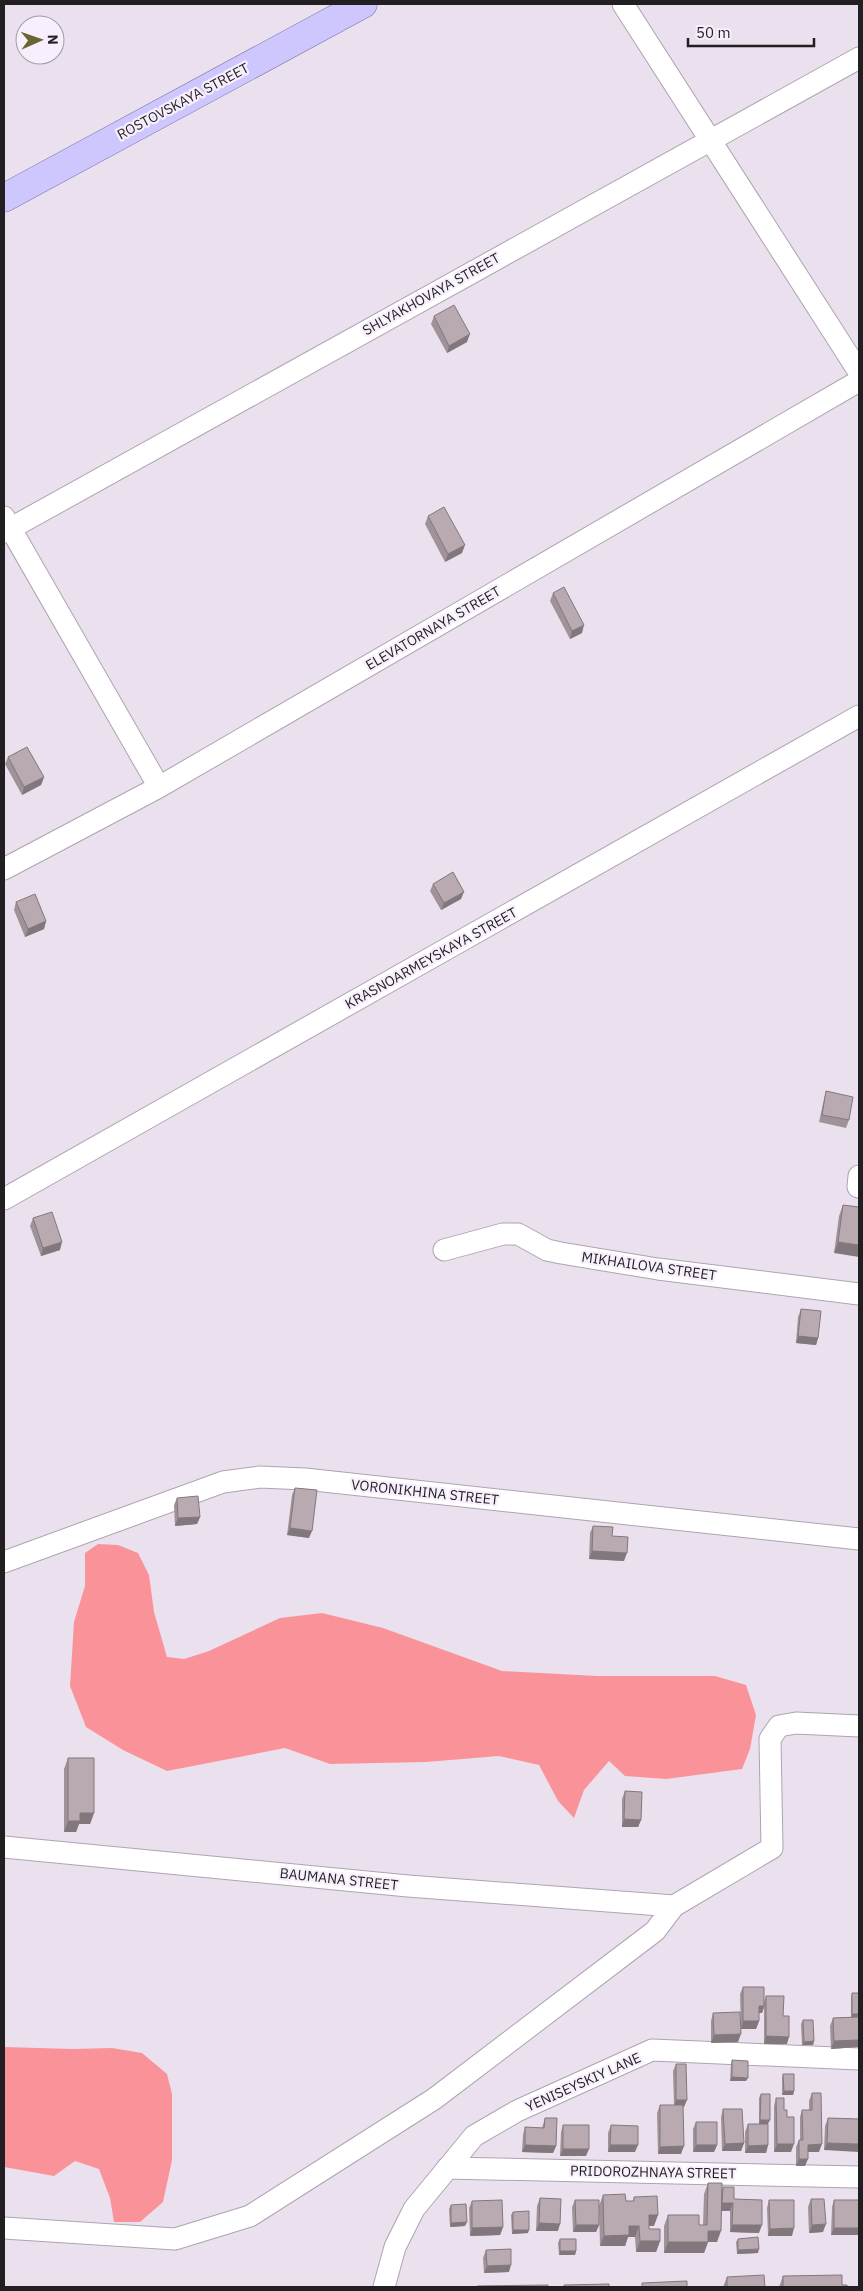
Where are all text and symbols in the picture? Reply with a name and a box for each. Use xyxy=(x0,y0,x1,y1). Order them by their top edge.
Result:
north arrow xyxy=(15,15,65,65)
scale bar xyxy=(688,15,814,47)
text: 50 m xyxy=(696,23,731,42)
text: N xyxy=(44,34,62,45)
street label: ROSTOVSKAYA STREET xyxy=(114,59,252,143)
street label: SHLYAKHOVAYA STREET xyxy=(359,249,503,339)
street label: ELEVATORNAYA STREET xyxy=(362,582,504,674)
street label: KRASNOARMEYSKAYA STREET xyxy=(342,903,520,1013)
street label: MIKHAILOVA STREET xyxy=(580,1248,718,1284)
street label: VORONIKHINA STREET xyxy=(350,1475,500,1509)
street label: BAUMANA STREET xyxy=(279,1864,399,1894)
street label: YENISEYSKIY LANE xyxy=(522,2048,644,2116)
street label: PRIDOROZHNAYA STREET xyxy=(570,2162,736,2182)

